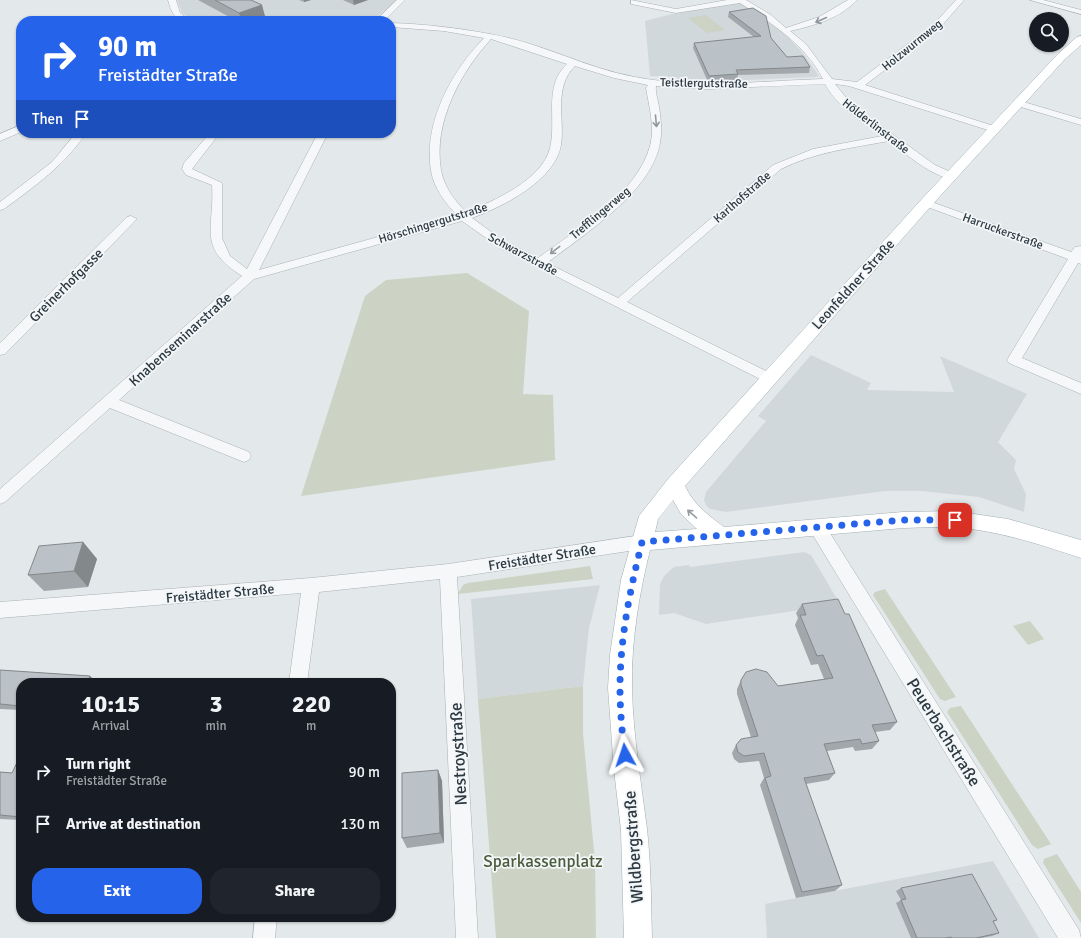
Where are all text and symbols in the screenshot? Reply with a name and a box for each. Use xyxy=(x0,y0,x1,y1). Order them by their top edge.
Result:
map controls xyxy=(1029,12,1069,52)
button: search xyxy=(1029,12,1069,52)
one-way arrow xyxy=(816,16,828,24)
street label: Holzwurmweg xyxy=(879,16,946,74)
text: 90 m xyxy=(98,30,157,64)
icon: right xyxy=(32,32,84,84)
text: Freistädter Straße xyxy=(98,64,238,86)
street label: Teistlergutstraße xyxy=(660,75,748,92)
street label: Hölderlinstraße xyxy=(839,95,912,157)
icon: arrive xyxy=(71,108,93,130)
text: Then xyxy=(32,110,63,128)
one-way arrow xyxy=(652,114,659,127)
street label: Karlhofstraße xyxy=(711,168,774,226)
street label: Trefflingerweg xyxy=(567,184,634,243)
street label: Hörschingergutstraße xyxy=(377,200,489,247)
street label: Harruckerstraße xyxy=(960,210,1045,253)
street label: Schwarzstraße xyxy=(485,230,560,279)
street label: Leonfeldner Straße xyxy=(808,236,898,333)
street label: Greinerhofgasse xyxy=(26,245,107,326)
one-way arrow xyxy=(549,246,560,254)
street label: Knabenseminarstraße xyxy=(126,289,235,390)
pin xyxy=(938,503,972,537)
one-way arrow xyxy=(687,509,698,518)
icon: arrive xyxy=(944,509,966,531)
street label: Freistädter Straße xyxy=(487,541,597,574)
street label: Freistädter Straße xyxy=(165,580,275,607)
street label: Peuerbachstraße xyxy=(902,674,985,790)
text: 10:15 xyxy=(81,689,140,719)
text: 3 xyxy=(210,689,222,719)
text: 220 xyxy=(292,689,331,719)
street label: Nestroystraße xyxy=(445,702,472,806)
text: Arrival xyxy=(92,718,129,734)
text: min xyxy=(206,718,227,734)
text: m xyxy=(306,718,316,734)
position arrow xyxy=(604,734,646,776)
text: Turn right xyxy=(66,755,131,773)
icon: right xyxy=(32,761,54,783)
text: 90 m xyxy=(349,763,380,781)
text: Freistädter Straße xyxy=(66,773,167,789)
street label: Wildbergstraße xyxy=(619,790,648,904)
icon: arrive xyxy=(32,813,54,835)
text: Arrive at destination xyxy=(66,815,201,833)
text: 130 m xyxy=(340,815,380,833)
park label: Sparkassenplatz xyxy=(483,851,603,872)
button: Exit xyxy=(32,868,202,914)
button: Share xyxy=(210,868,380,914)

